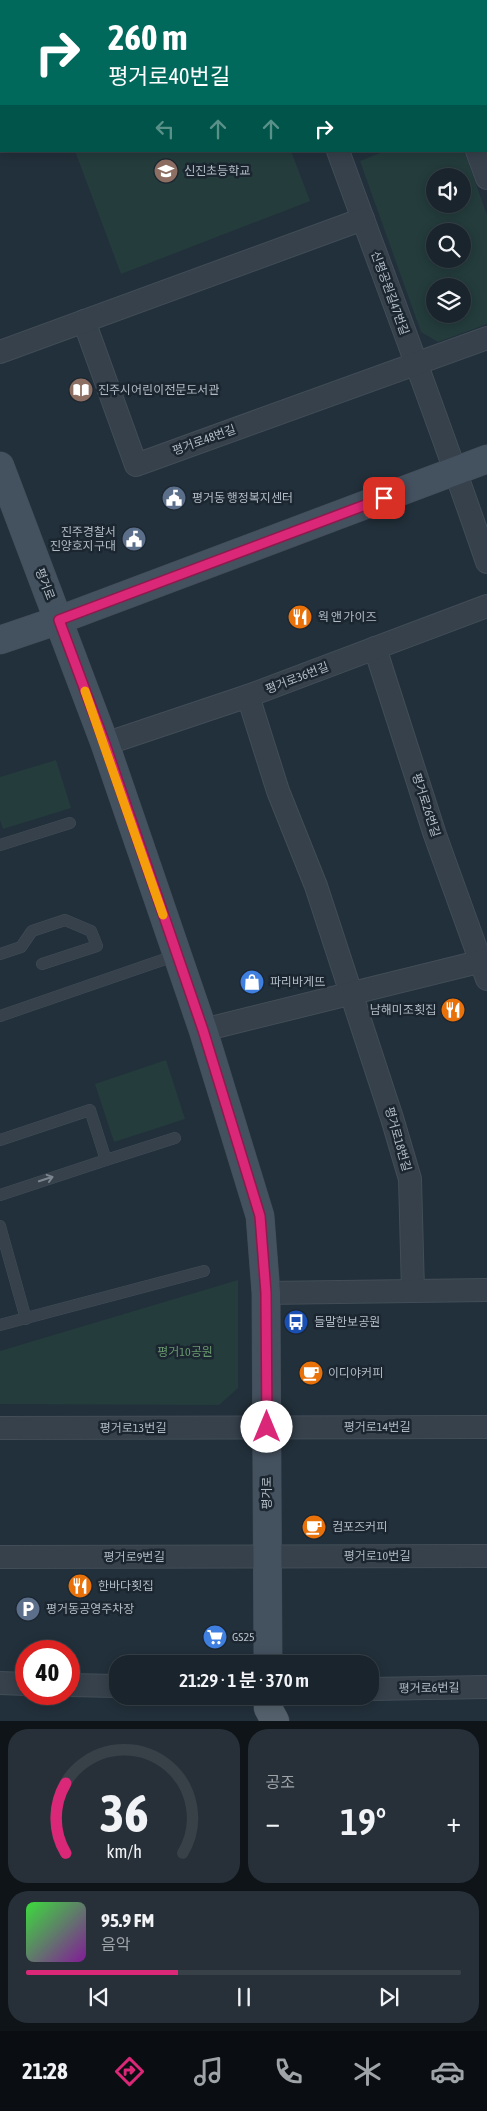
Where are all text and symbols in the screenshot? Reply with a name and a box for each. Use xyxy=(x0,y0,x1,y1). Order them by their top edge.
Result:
text: 260 m xyxy=(108,17,187,57)
icon: right xyxy=(25,20,90,85)
text: 평거로40번길 xyxy=(108,63,230,89)
icon: left xyxy=(151,115,179,143)
icon: ahead xyxy=(204,115,232,143)
icon: ahead xyxy=(257,115,285,143)
icon: right xyxy=(310,115,338,143)
school or university icon: 신진초등학교 xyxy=(153,158,179,184)
place label: 신진초등학교 xyxy=(184,164,250,178)
map controls xyxy=(426,168,471,323)
button: sound xyxy=(426,168,471,213)
button: search xyxy=(426,223,471,268)
street label: 신평공원길47번길 xyxy=(368,249,412,337)
button: layers xyxy=(426,278,471,323)
library icon: 진주시어린이전문도서관 xyxy=(68,377,94,403)
place label: 진주시어린이전문도서관 xyxy=(98,383,219,397)
street label: 평거로48번길 xyxy=(170,422,238,458)
pin xyxy=(363,477,405,519)
icon: arrive xyxy=(370,484,398,512)
public building icon: 평거동 행정복지센터 xyxy=(161,485,187,511)
place label: 평거동 행정복지센터 xyxy=(192,491,293,505)
place label: 진주경찰서 진양호지구대 xyxy=(50,525,116,553)
public building icon: 진주경찰서 진양호지구대 xyxy=(121,526,147,552)
street label: 평거로 xyxy=(33,566,57,602)
restaurant icon: 웍 앤 가이즈 xyxy=(287,604,313,630)
place label: 웍 앤 가이즈 xyxy=(318,610,377,624)
street label: 평거로36번길 xyxy=(263,660,331,696)
street label: 평거로26번길 xyxy=(409,771,443,839)
shop icon: 파리바게뜨 xyxy=(239,969,265,995)
place label: 파리바게뜨 xyxy=(270,975,325,989)
restaurant icon: 남해미조횟집 xyxy=(440,997,466,1023)
place label: 남해미조횟집 xyxy=(370,1003,436,1017)
street label: 평거로18번길 xyxy=(382,1105,414,1173)
one-way arrow xyxy=(38,1174,54,1184)
bus stop icon: 들말한보공원 xyxy=(283,1309,309,1335)
place label: 들말한보공원 xyxy=(314,1315,380,1329)
park label: 평거10공원 xyxy=(157,1345,213,1359)
cafe icon: 이디야커피 xyxy=(298,1360,324,1386)
place label: 이디야커피 xyxy=(328,1366,383,1380)
position arrow xyxy=(240,1400,292,1452)
street label: 평거로14번길 xyxy=(344,1420,410,1434)
street label: 평거로13번길 xyxy=(100,1421,166,1435)
street label: 평거로 xyxy=(260,1476,274,1510)
cafe icon: 컴포즈커피 xyxy=(301,1514,327,1540)
place label: 컴포즈커피 xyxy=(332,1520,387,1534)
street label: 평거로10번길 xyxy=(344,1549,410,1563)
street label: 평거로9번길 xyxy=(104,1550,164,1564)
restaurant icon: 한바다횟집 xyxy=(67,1573,93,1599)
place label: 한바다횟집 xyxy=(98,1579,153,1593)
parking icon: 평거동공영주차장 xyxy=(15,1596,41,1622)
place label: 평거동공영주차장 xyxy=(46,1602,134,1616)
supermarket icon: GS25 xyxy=(202,1624,228,1650)
place label: GS25 xyxy=(232,1630,255,1644)
speed limit sign: 40 xyxy=(15,1640,80,1705)
text: 21:29 · 1 분 · 370 m xyxy=(179,1669,309,1691)
street label: 평거로6번길 xyxy=(398,1680,460,1696)
text: 공조 xyxy=(266,1773,295,1791)
text: 36 xyxy=(99,1783,148,1843)
text: 19° xyxy=(340,1800,386,1843)
text: − xyxy=(266,1806,280,1838)
text: + xyxy=(446,1806,461,1838)
text: km/h xyxy=(106,1841,141,1862)
text: 95.9 FM xyxy=(101,1909,154,1931)
text: 음악 xyxy=(101,1935,130,1953)
icon: previous xyxy=(85,1983,113,2011)
icon: pause xyxy=(230,1983,258,2011)
icon: next xyxy=(375,1983,403,2011)
icon: directions xyxy=(112,2054,147,2089)
icon: music xyxy=(191,2054,226,2089)
icon: phone xyxy=(271,2054,306,2089)
icon: climate xyxy=(350,2054,385,2089)
icon: car xyxy=(430,2054,465,2089)
text: 21:28 xyxy=(22,2058,68,2084)

